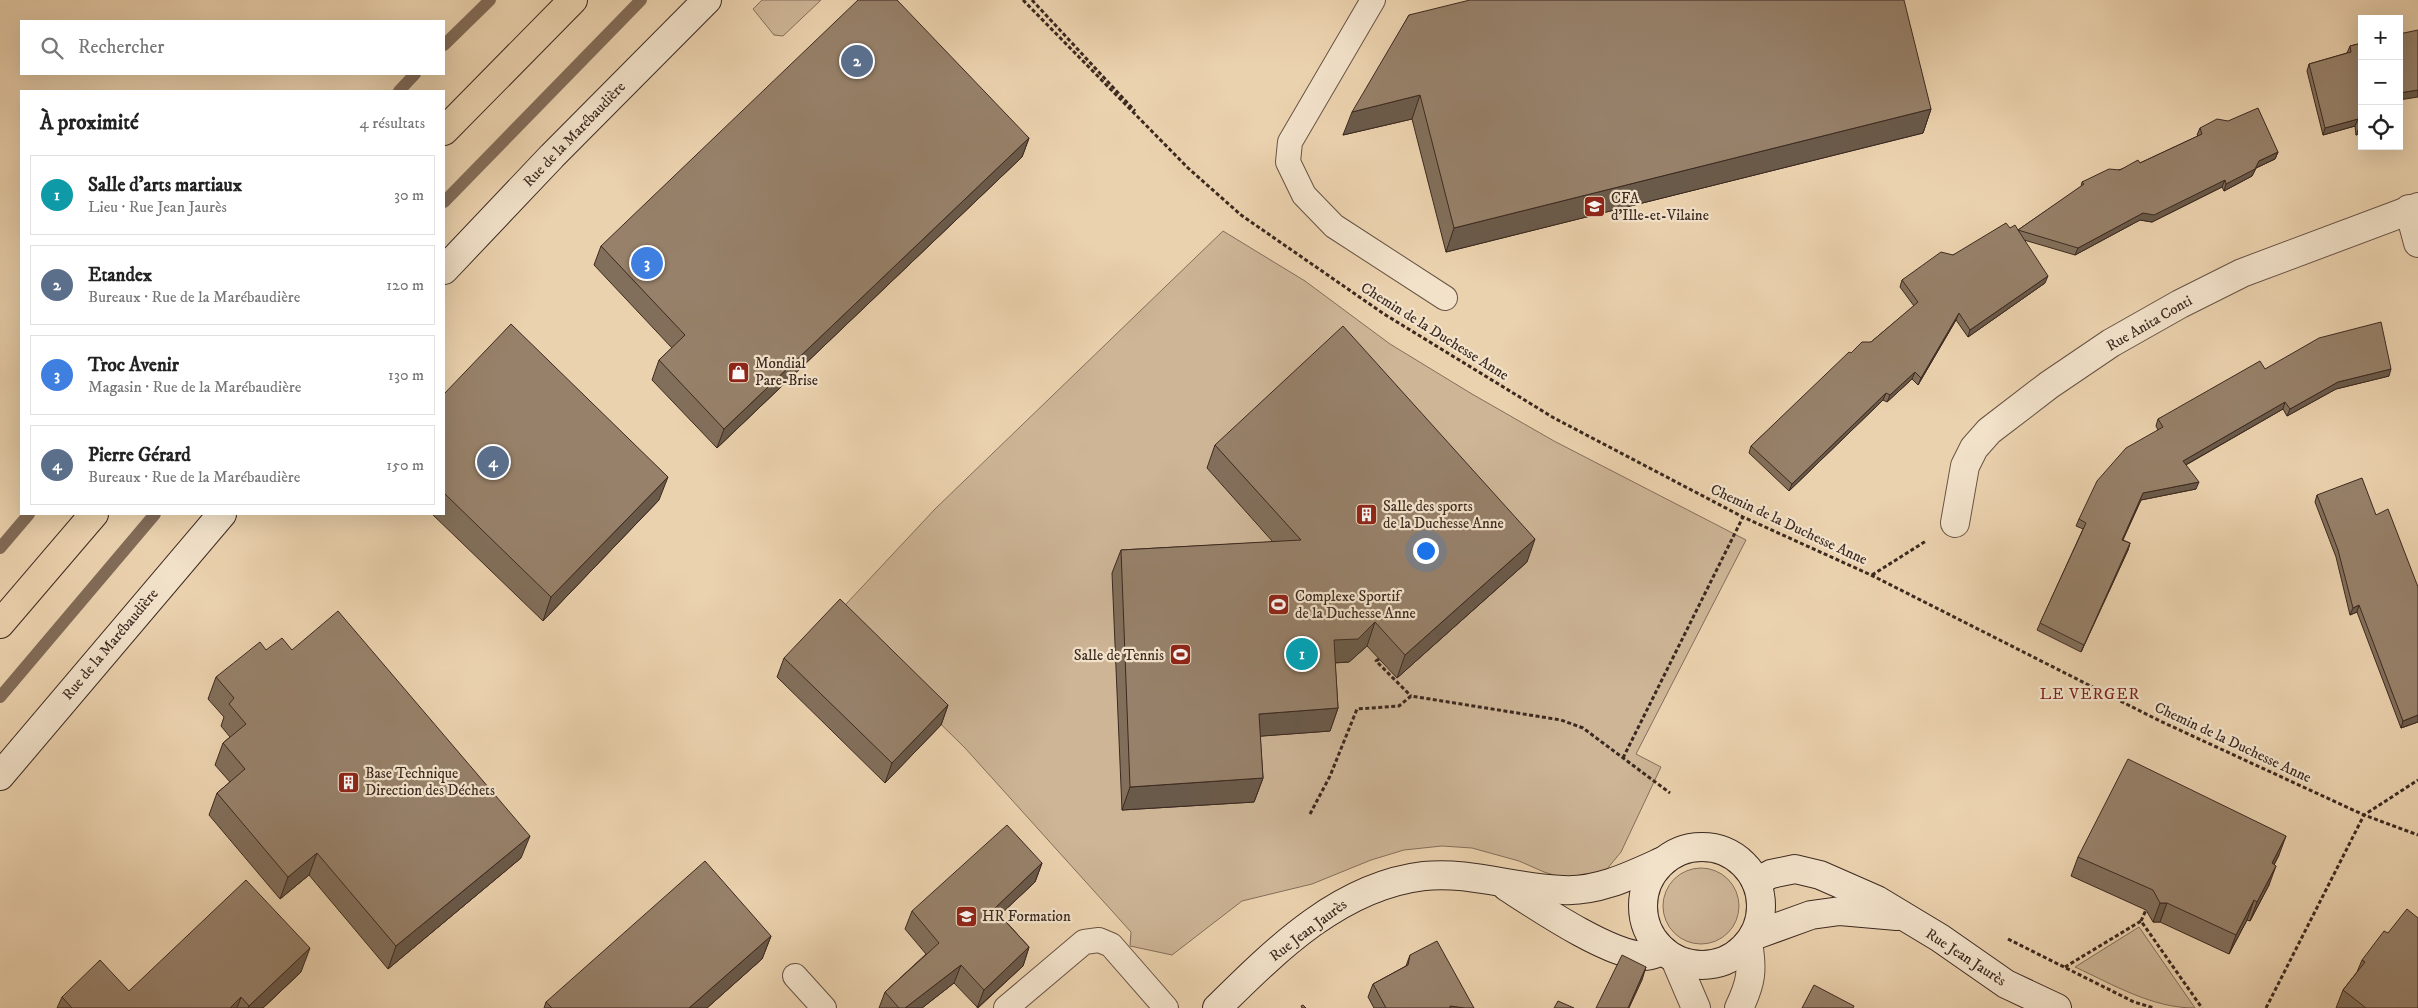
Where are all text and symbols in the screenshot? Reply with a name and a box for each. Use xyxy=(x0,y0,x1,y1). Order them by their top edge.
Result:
map controls xyxy=(2358,15,2403,150)
button: + xyxy=(2358,15,2403,60)
search box xyxy=(20,20,445,75)
icon: search xyxy=(38,34,66,62)
text: Rechercher xyxy=(78,36,164,59)
pin: 2 xyxy=(841,42,873,80)
button: − xyxy=(2358,60,2403,105)
street label: Rue de la Marébaudière xyxy=(519,78,630,191)
button: locate xyxy=(2358,105,2403,150)
text: À proximité xyxy=(40,110,139,136)
text: 4 résultats xyxy=(360,113,425,133)
text: Salle d'arts martiaux xyxy=(88,174,242,197)
text: 1 xyxy=(54,185,60,205)
text: 30 m xyxy=(394,185,424,205)
place label: CFA d'Ille-et-Vilaine xyxy=(1611,189,1709,225)
school or university icon: CFA d'Ille-et-Vilaine xyxy=(1583,195,1607,219)
text: Lieu · Rue Jean Jaurès xyxy=(88,197,227,217)
pin: 3 xyxy=(631,244,663,282)
text: Etandex xyxy=(88,264,152,287)
text: 2 xyxy=(53,275,61,295)
text: 120 m xyxy=(386,275,424,295)
street label: Chemin de la Duchesse Anne xyxy=(1357,278,1512,385)
text: Bureaux · Rue de la Marébaudière xyxy=(88,287,300,307)
street label: Rue Anita Conti xyxy=(2103,291,2196,356)
text: Troc Avenir xyxy=(88,354,179,377)
place label: Mondial Pare-Brise xyxy=(755,354,818,390)
shop icon: Mondial Pare-Brise xyxy=(727,360,751,384)
text: 3 xyxy=(54,365,60,385)
text: 130 m xyxy=(388,365,424,385)
text: Magasin · Rue de la Marébaudière xyxy=(88,377,301,397)
pin: 4 xyxy=(477,443,509,481)
text: Pierre Gérard xyxy=(88,444,191,467)
text: 4 xyxy=(52,455,62,475)
text: 150 m xyxy=(386,455,424,475)
text: Bureaux · Rue de la Marébaudière xyxy=(88,467,300,487)
street label: Chemin de la Duchesse Anne xyxy=(1707,480,1870,569)
place label: Salle des sports de la Duchesse Anne xyxy=(1383,497,1504,533)
building icon: Salle des sports de la Duchesse Anne xyxy=(1355,503,1379,527)
your location xyxy=(1413,538,1439,564)
street label: Rue de la Marébaudière xyxy=(58,585,163,704)
place label: Complexe Sportif de la Duchesse Anne xyxy=(1295,587,1416,623)
sports icon: Complexe Sportif de la Duchesse Anne xyxy=(1267,593,1291,617)
pin: 1 xyxy=(1286,635,1318,673)
sports icon: Salle de Tennis xyxy=(1168,643,1192,667)
place label: Salle de Tennis xyxy=(1074,646,1164,665)
district label: LE VERGER xyxy=(2040,684,2140,704)
street label: Chemin de la Duchesse Anne xyxy=(2151,698,2314,787)
place label: Base Technique Direction des Déchets xyxy=(365,764,495,800)
building icon: Base Technique Direction des Déchets xyxy=(337,770,361,794)
street label: Rue Jean Jaurès xyxy=(1266,895,1351,966)
school or university icon: HR Formation xyxy=(954,904,978,928)
place label: HR Formation xyxy=(982,907,1071,926)
street label: Rue Jean Jaurès xyxy=(1922,924,2010,990)

